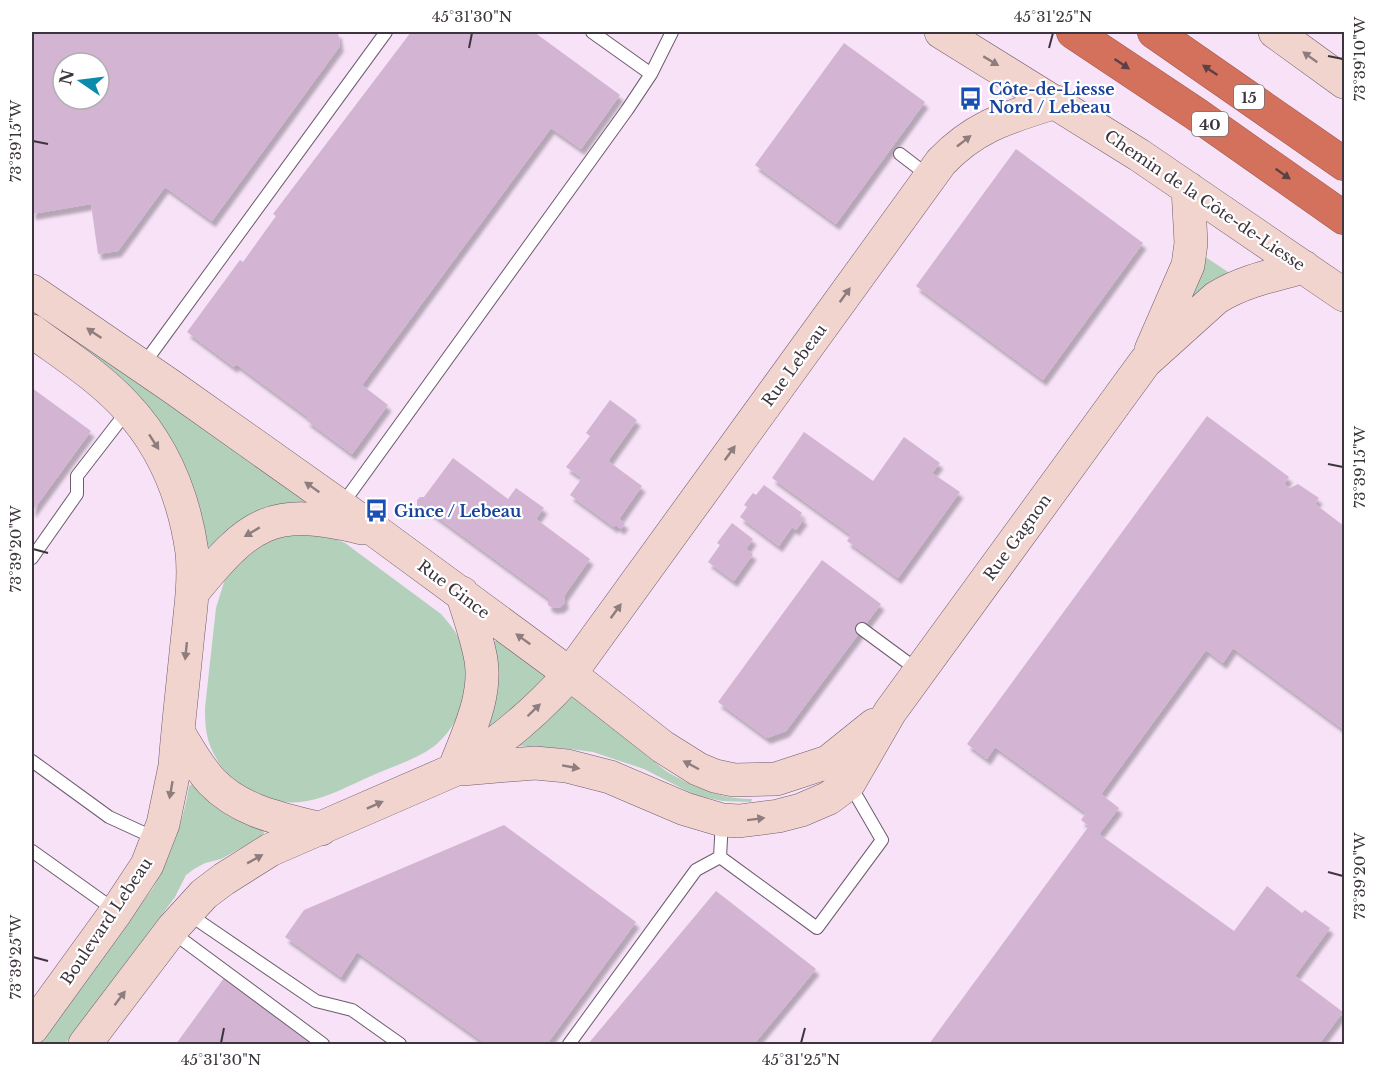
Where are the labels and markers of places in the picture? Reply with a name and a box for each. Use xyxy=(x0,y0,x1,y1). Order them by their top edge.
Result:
place label: Côte-de-Liesse Nord / Lebeau xyxy=(989,79,1115,117)
bus stop icon: Côte-de-Liesse Nord / Lebeau xyxy=(958,85,984,111)
bus stop icon: Gince / Lebeau xyxy=(363,498,389,524)
place label: Gince / Lebeau xyxy=(394,501,522,521)

